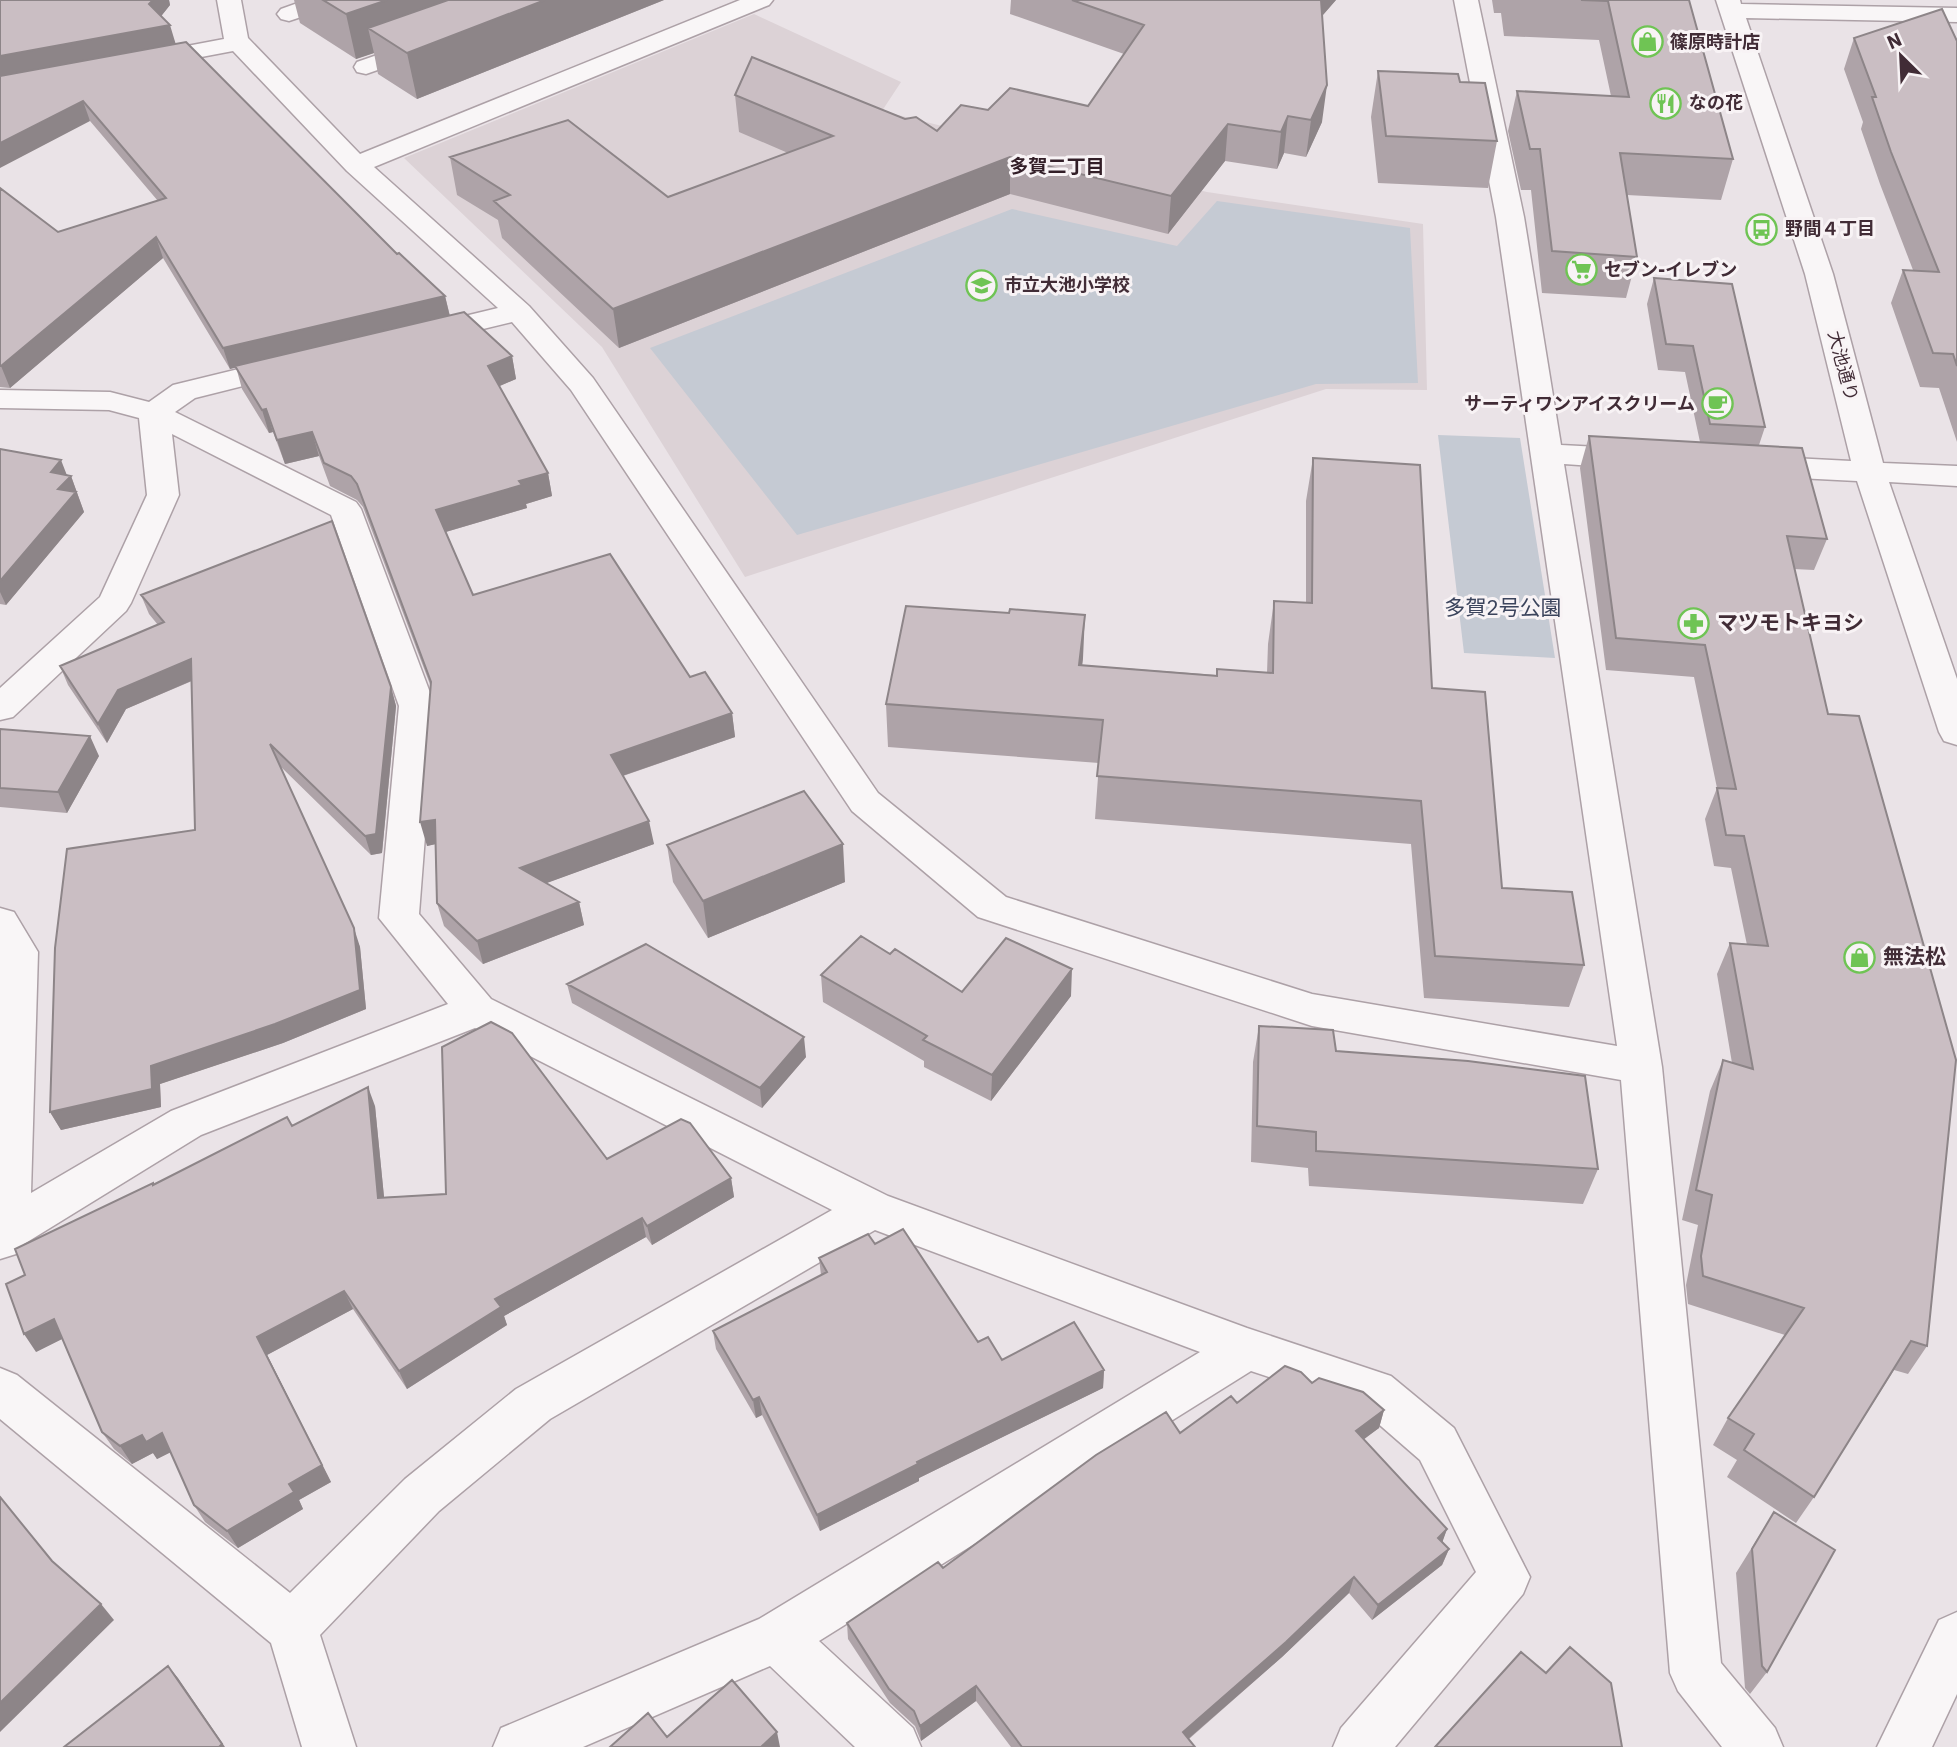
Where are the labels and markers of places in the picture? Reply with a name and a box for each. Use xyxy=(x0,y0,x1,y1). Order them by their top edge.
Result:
shop icon: 篠原時計店 xyxy=(1630,25,1664,59)
place label: 篠原時計店 xyxy=(1670,30,1760,53)
restaurant icon: なの花 xyxy=(1649,86,1683,120)
place label: なの花 xyxy=(1689,91,1743,114)
bus stop icon: 野間４丁目 xyxy=(1745,212,1779,246)
place label: 野間４丁目 xyxy=(1785,217,1875,240)
supermarket icon: セブン-イレブン xyxy=(1564,253,1598,287)
place label: セブン-イレブン xyxy=(1604,258,1737,281)
school or university icon: 市立大池小学校 xyxy=(964,268,998,302)
place label: 市立大池小学校 xyxy=(1004,273,1130,296)
cafe icon: サーティワンアイスクリーム xyxy=(1701,387,1735,421)
place label: サーティワンアイスクリーム xyxy=(1464,392,1695,415)
pharmacy icon: マツモトキヨシ xyxy=(1677,606,1711,640)
place label: マツモトキヨシ xyxy=(1717,608,1864,636)
shop icon: 無法松 xyxy=(1843,940,1877,974)
place label: 無法松 xyxy=(1883,942,1946,970)

